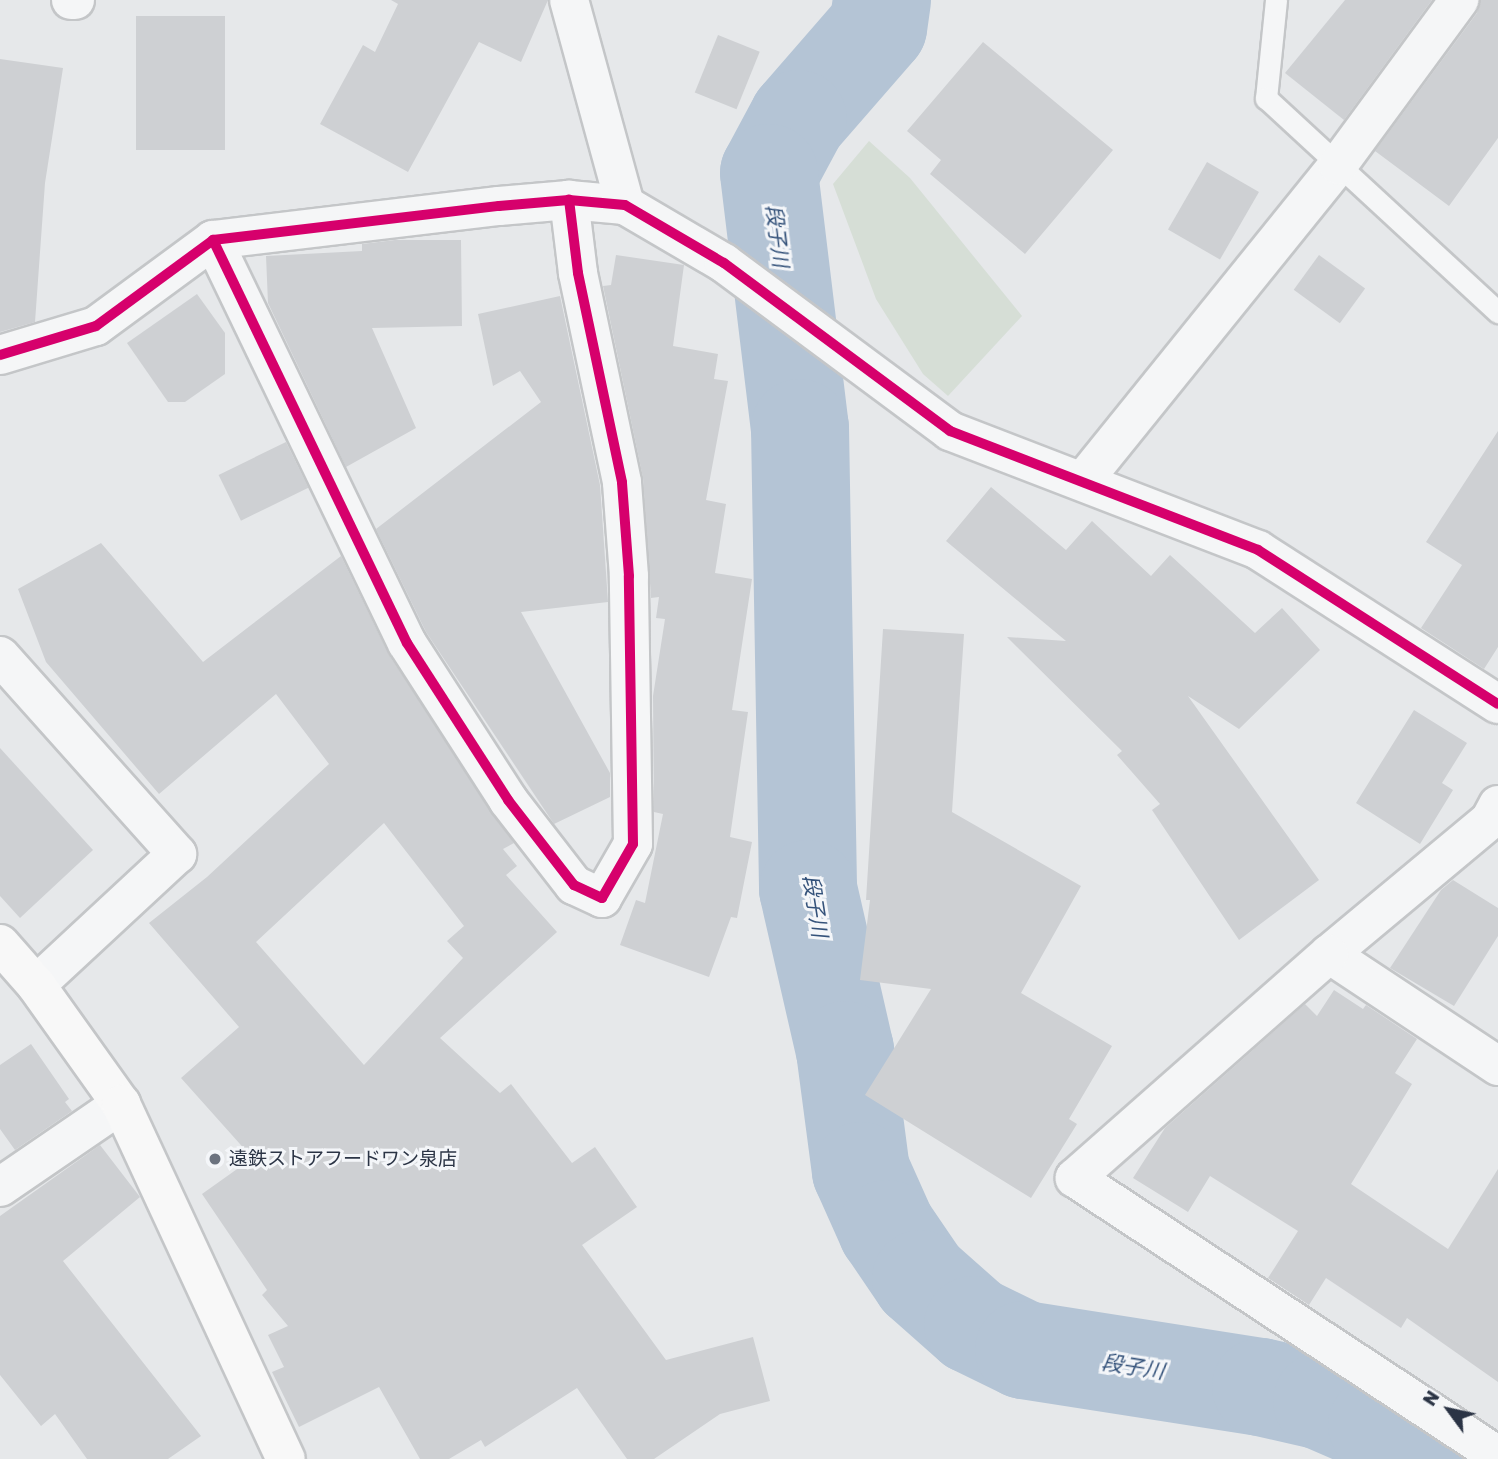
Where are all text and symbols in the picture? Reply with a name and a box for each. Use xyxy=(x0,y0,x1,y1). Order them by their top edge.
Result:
water label: 段子川 xyxy=(761,203,793,269)
water label: 段子川 xyxy=(798,873,832,939)
place label: 遠鉄ストアフードワン泉店 xyxy=(229,1148,457,1170)
marker: 遠鉄ストアフードワン泉店 xyxy=(207,1151,223,1167)
water label: 段子川 xyxy=(1100,1350,1166,1384)
north arrow xyxy=(1414,1375,1484,1445)
text: N xyxy=(1418,1386,1444,1410)

